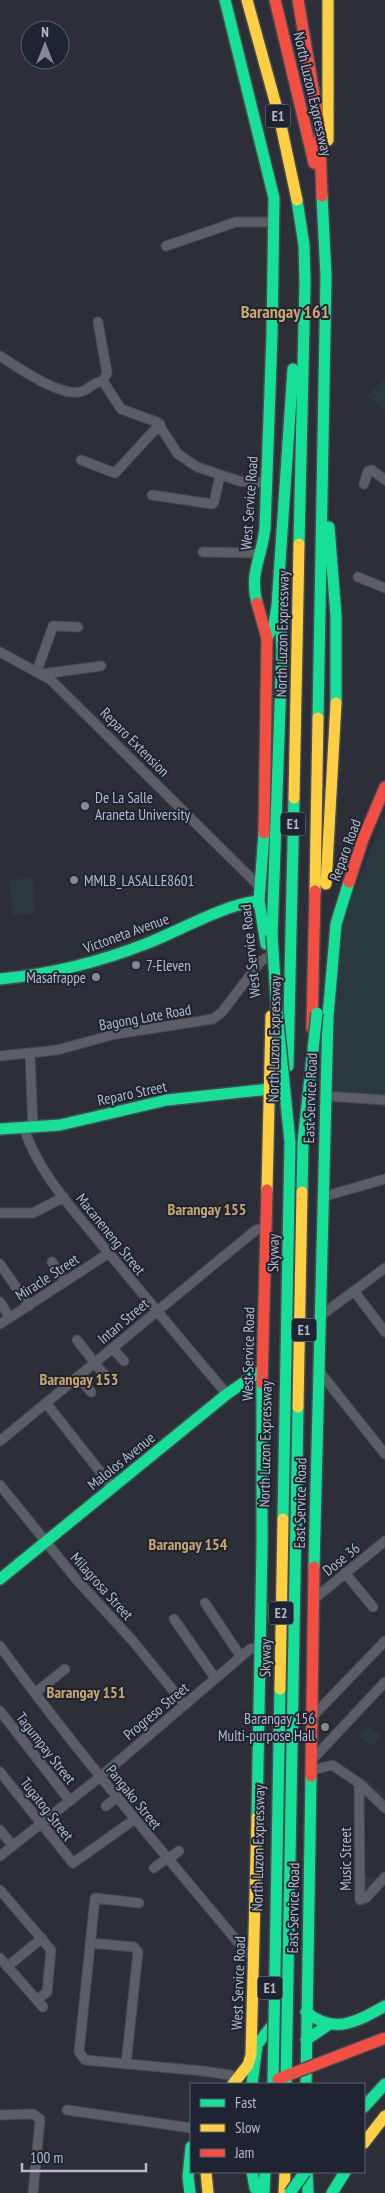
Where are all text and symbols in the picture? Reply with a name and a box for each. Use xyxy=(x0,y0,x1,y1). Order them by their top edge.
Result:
north arrow xyxy=(20,20,70,70)
text: N xyxy=(41,23,49,41)
street label: North Luzon Expressway xyxy=(289,30,337,158)
road number: E1 xyxy=(266,104,290,128)
district label: Barangay 161 xyxy=(241,300,329,323)
street label: West Service Road xyxy=(236,455,262,551)
street label: North Luzon Expressway xyxy=(271,570,293,698)
street label: Reparo Extension xyxy=(96,703,174,781)
place label: De La Salle Araneta University xyxy=(95,788,190,824)
marker: De La Salle Araneta University xyxy=(79,800,91,812)
road number: E1 xyxy=(280,812,306,836)
street label: Reparo Road xyxy=(325,816,365,884)
place label: MMLB_LASALLE8601 xyxy=(84,871,194,890)
marker: MMLB_LASALLE8601 xyxy=(68,874,80,886)
street label: West Service Road xyxy=(236,903,264,999)
street label: Victoneta Avenue xyxy=(80,909,171,958)
place label: 7-Eleven xyxy=(146,956,191,975)
marker: 7-Eleven xyxy=(130,959,142,971)
place label: Masafrappe xyxy=(26,968,86,987)
marker: Masafrappe xyxy=(90,971,102,983)
street label: North Luzon Expressway xyxy=(263,975,285,1103)
street label: Bagong Lote Road xyxy=(97,1000,193,1034)
street label: East Service Road xyxy=(299,1052,321,1144)
street label: Reparo Street xyxy=(96,1076,168,1110)
street label: Macaneneng Street xyxy=(72,1189,150,1279)
district label: Barangay 155 xyxy=(168,1199,246,1219)
street label: Skyway xyxy=(263,1233,283,1272)
street label: Miracle Street xyxy=(12,1249,82,1305)
street label: Intan Street xyxy=(94,1294,152,1348)
street label: West Service Road xyxy=(238,1307,258,1401)
road number: E1 xyxy=(292,1318,316,1342)
district label: Barangay 153 xyxy=(40,1369,118,1389)
street label: North Luzon Expressway xyxy=(254,1380,276,1508)
street label: Malolos Avenue xyxy=(83,1428,159,1494)
street label: East Service Road xyxy=(290,1458,310,1548)
district label: Barangay 154 xyxy=(149,1534,228,1554)
street label: Dose 36 xyxy=(319,1538,364,1580)
street label: Milagrosa Street xyxy=(67,1548,137,1624)
road number: E2 xyxy=(268,1602,294,1625)
street label: Skyway xyxy=(255,1638,275,1677)
street label: Progreso Street xyxy=(119,1678,193,1744)
district label: Barangay 151 xyxy=(47,1682,125,1702)
street label: Tagumpay Street xyxy=(12,1708,80,1788)
place label: Barangay 156 Multi-purpose Hall xyxy=(218,1709,315,1745)
marker: Barangay 156 Multi-purpose Hall xyxy=(319,1721,331,1733)
street label: Pangako Street xyxy=(102,1761,166,1833)
street label: Tugatog Street xyxy=(16,1773,78,1845)
street label: North Luzon Expressway xyxy=(247,1784,269,1912)
street label: Music Street xyxy=(336,1827,355,1891)
street label: East Service Road xyxy=(283,1863,303,1953)
street label: West Service Road xyxy=(227,1936,249,2030)
road number: E1 xyxy=(258,1976,282,2000)
legend xyxy=(190,2083,365,2173)
text: Fast xyxy=(235,2093,256,2112)
text: Slow xyxy=(235,2118,260,2137)
scale bar xyxy=(22,2140,146,2172)
text: Jam xyxy=(234,2143,254,2162)
text: 100 m xyxy=(30,2148,63,2167)

